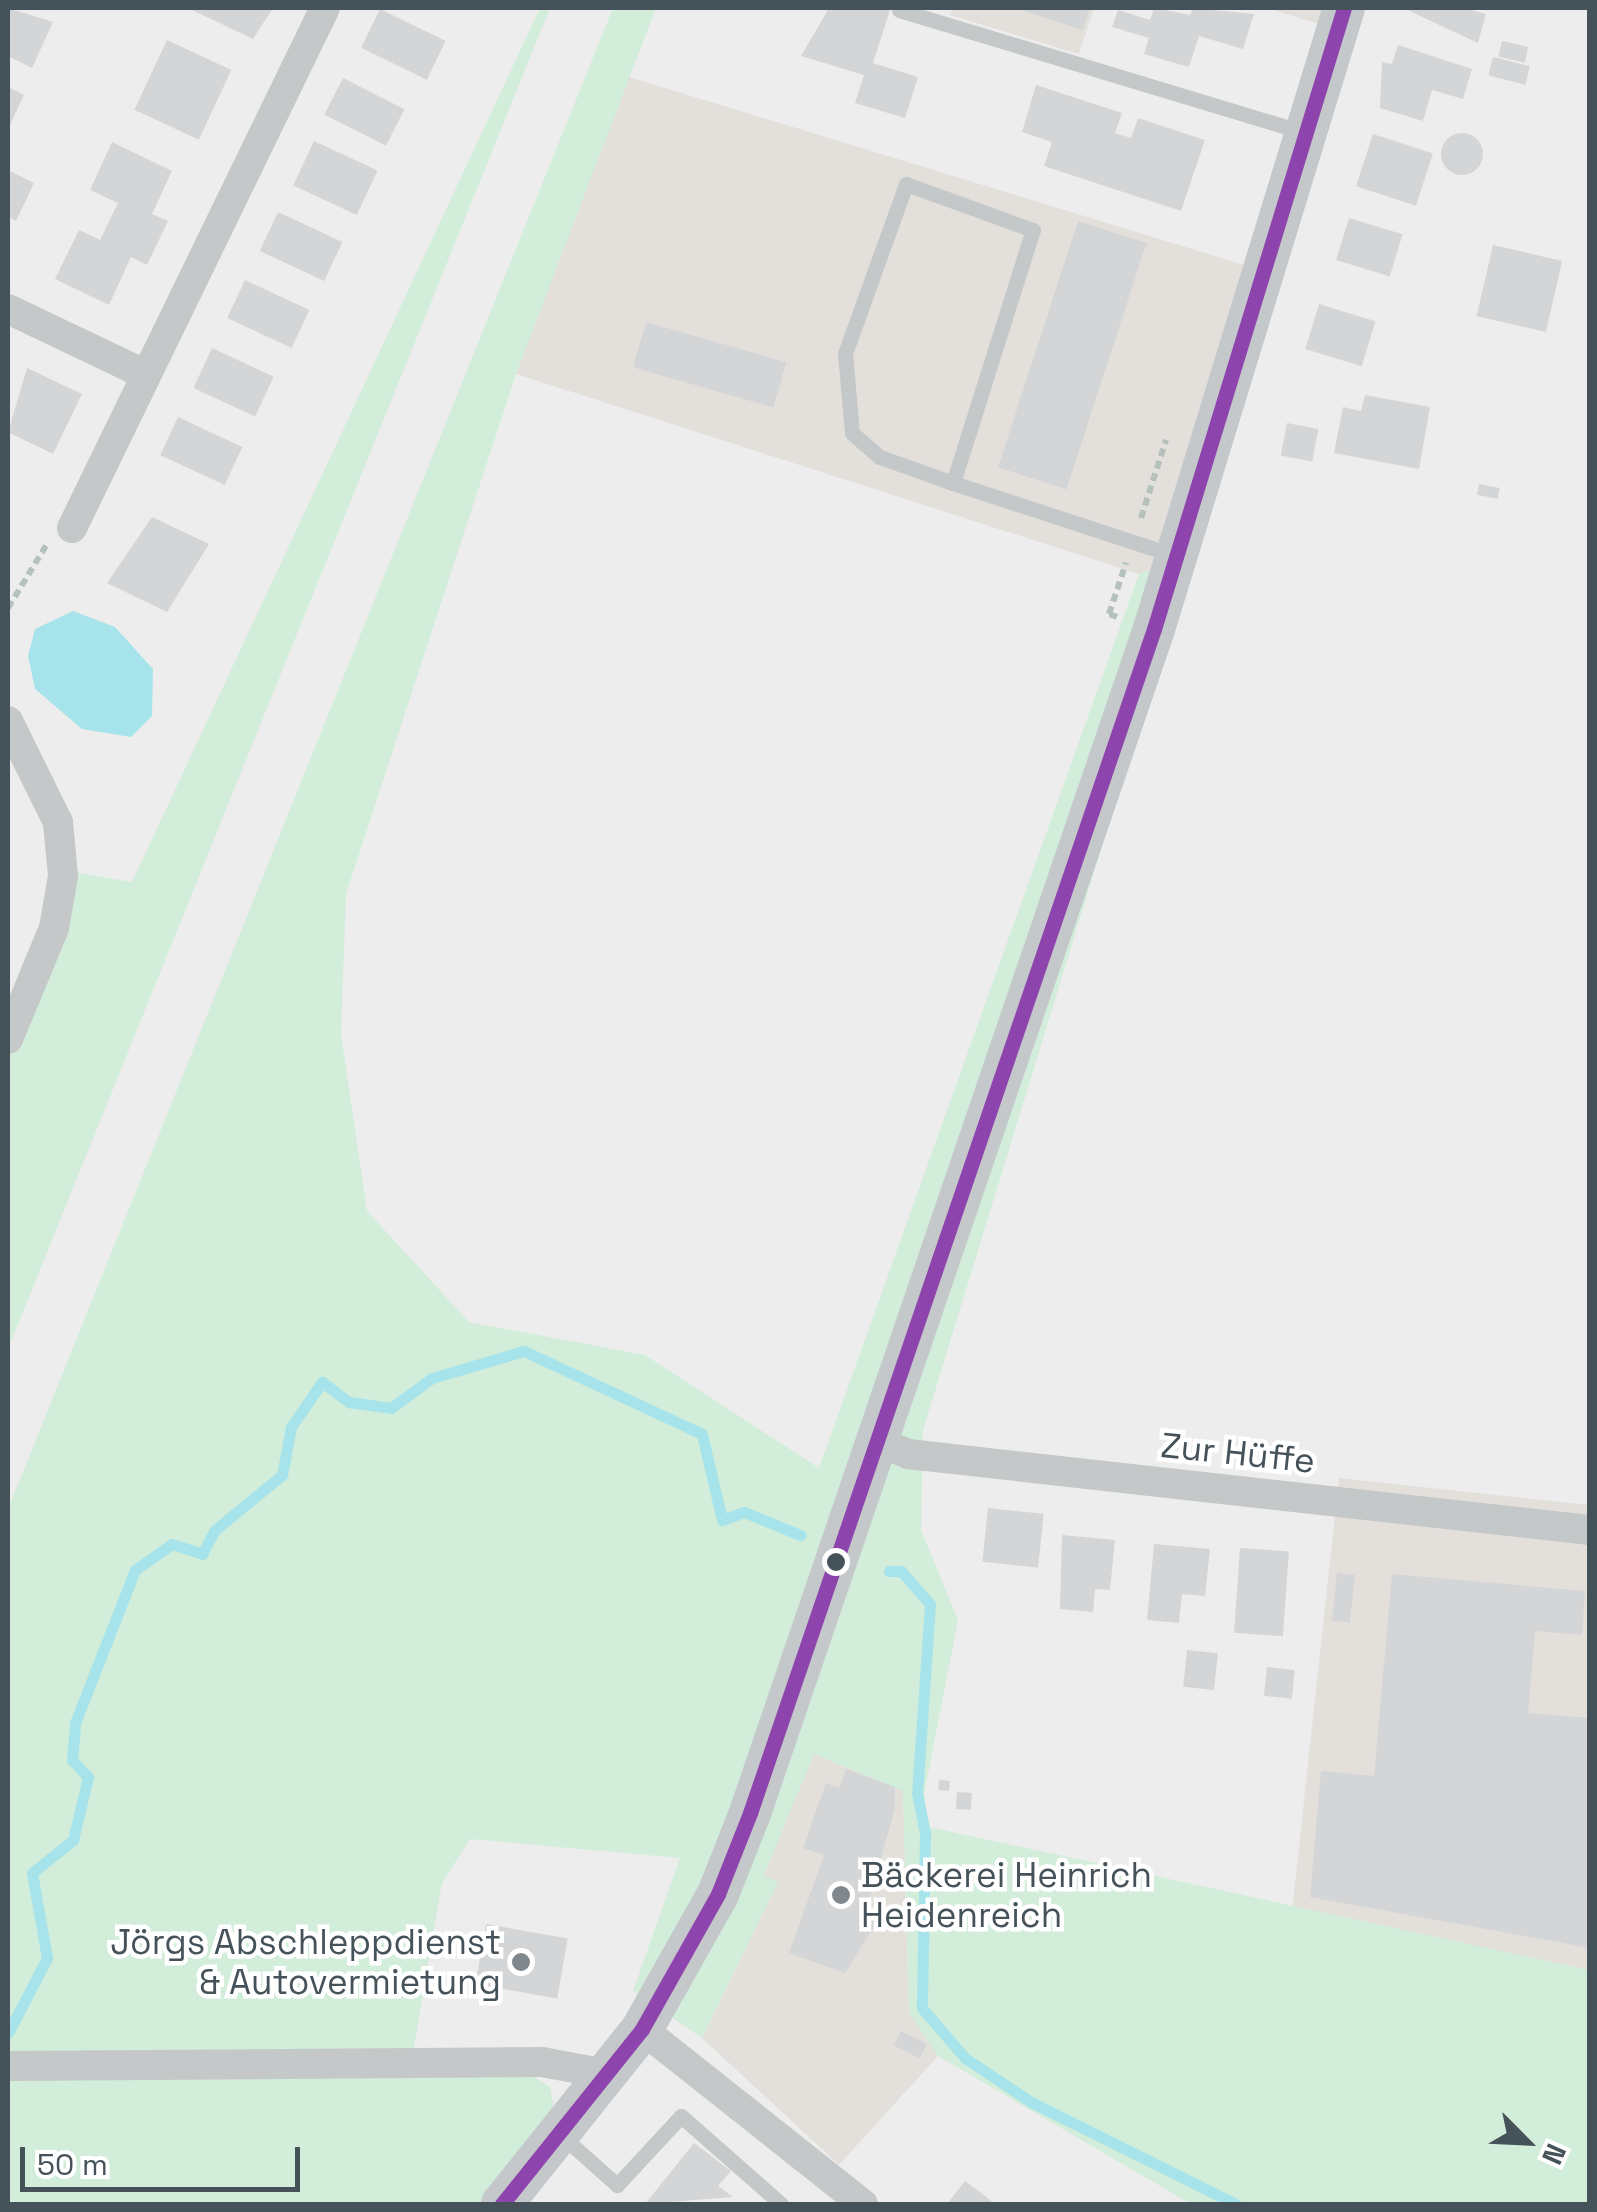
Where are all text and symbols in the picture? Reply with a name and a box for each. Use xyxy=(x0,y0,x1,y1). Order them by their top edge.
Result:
street label: Zur Hüffe xyxy=(1159,1424,1317,1482)
unlabelled marker xyxy=(826,1552,846,1572)
place label: Bäckerei Heinrich Heidenreich xyxy=(861,1854,1152,1936)
marker: Bäckerei Heinrich Heidenreich xyxy=(830,1884,852,1906)
place label: Jörgs Abschleppdienst & Autovermietung xyxy=(110,1921,501,2003)
marker: Jörgs Abschleppdienst & Autovermietung xyxy=(510,1951,532,1973)
north arrow xyxy=(1477,2092,1577,2192)
scale bar xyxy=(25,2127,305,2189)
text: N xyxy=(1534,2138,1575,2170)
text: 50 m xyxy=(37,2145,108,2184)

